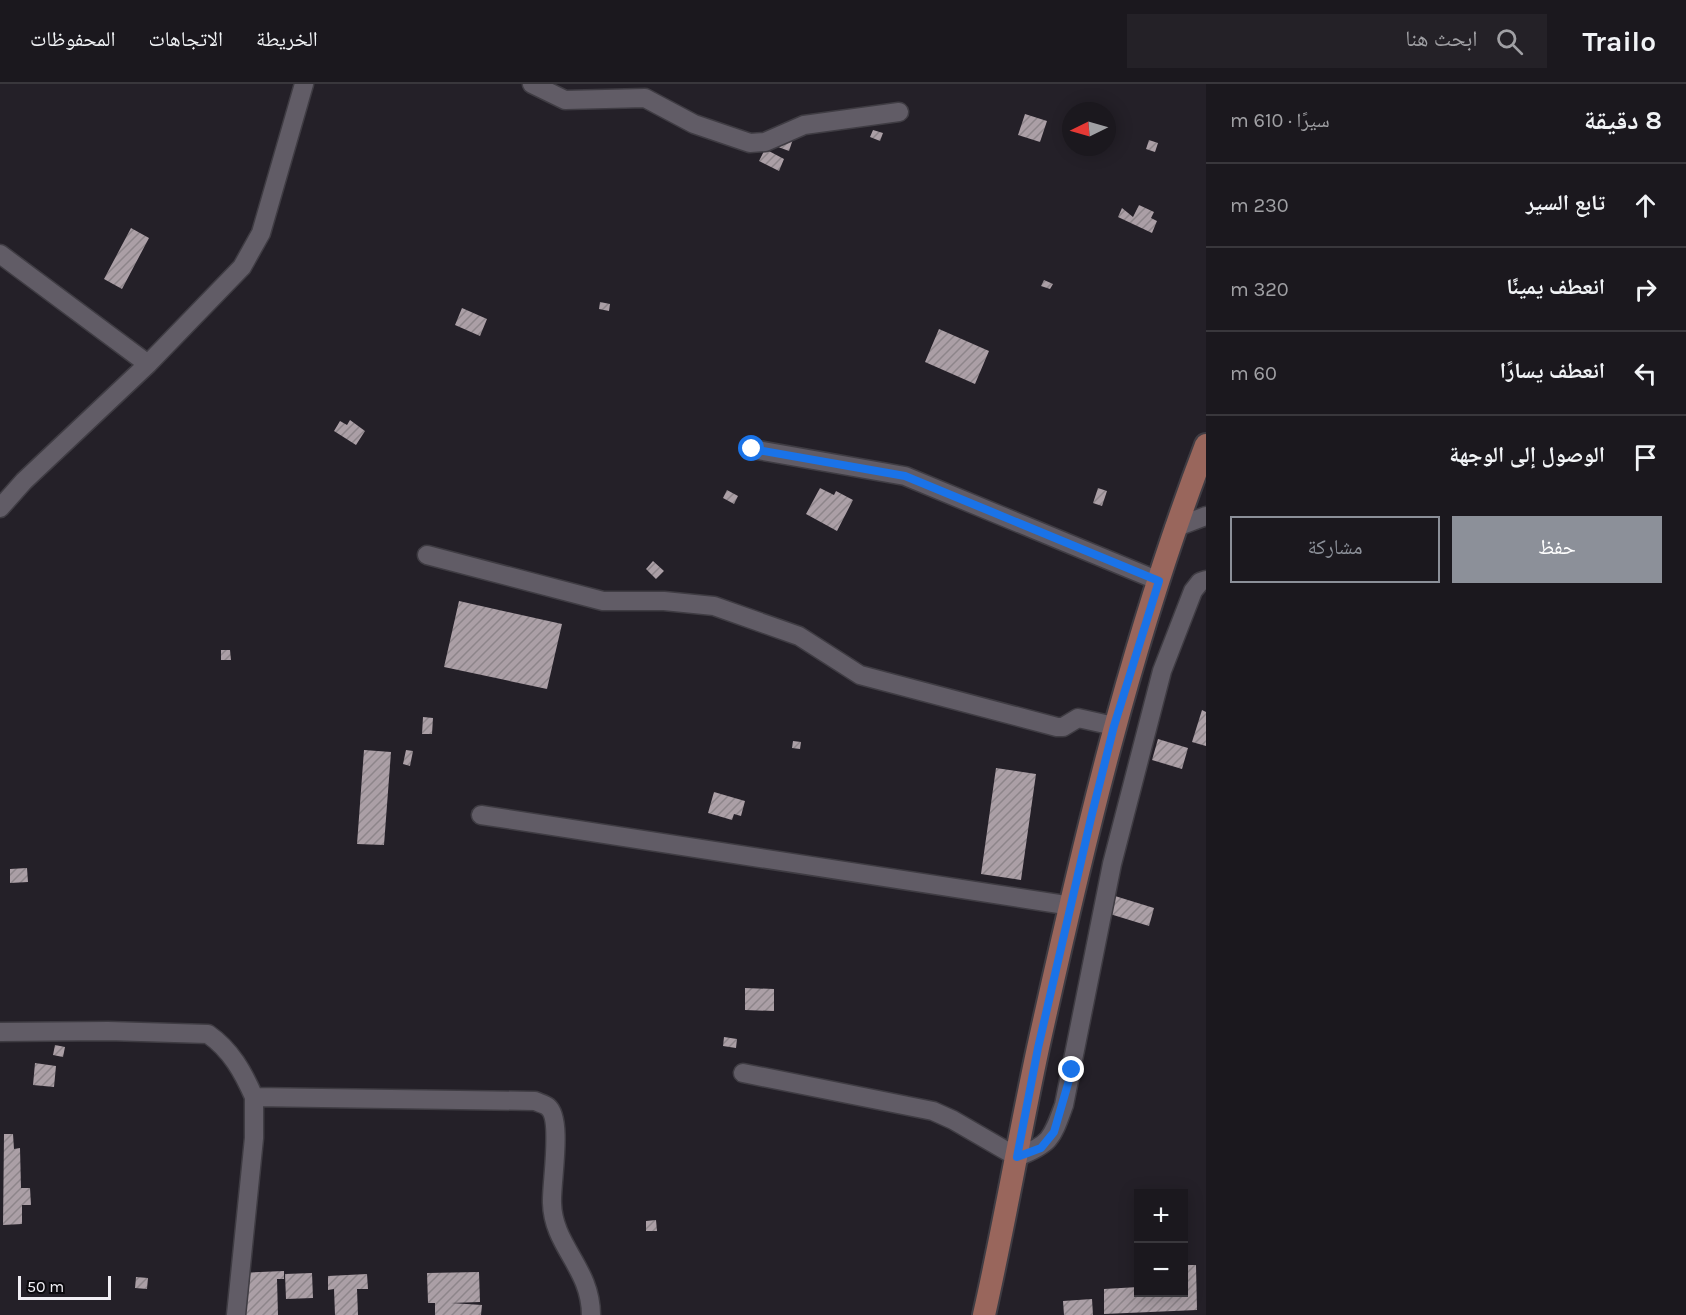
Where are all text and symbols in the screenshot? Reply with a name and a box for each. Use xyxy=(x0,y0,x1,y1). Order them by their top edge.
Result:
search box xyxy=(1127,14,1547,68)
icon: search xyxy=(1493,25,1526,58)
text: Trailo xyxy=(1583,25,1656,58)
text: ابحث هنا xyxy=(1405,26,1478,52)
text: المحفوظات xyxy=(30,27,115,51)
text: الاتجاهات xyxy=(148,27,223,51)
text: الخريطة xyxy=(256,27,318,51)
north arrow xyxy=(1062,102,1116,156)
text: 8 دقيقة xyxy=(1584,105,1662,136)
text: سيرًا · 610 m xyxy=(1230,109,1330,132)
icon: ahead xyxy=(1629,189,1662,222)
text: تابع السير xyxy=(1526,190,1605,216)
text: 230 m xyxy=(1230,194,1289,217)
icon: right xyxy=(1629,273,1662,306)
text: انعطف يمينًا xyxy=(1506,274,1605,300)
text: 320 m xyxy=(1230,278,1289,301)
icon: left xyxy=(1629,357,1662,390)
text: انعطف يسارًا xyxy=(1500,358,1605,384)
text: 60 m xyxy=(1230,362,1277,385)
route start xyxy=(738,435,764,461)
icon: arrive xyxy=(1629,441,1662,474)
text: الوصول إلى الوجهة xyxy=(1449,442,1605,468)
button: مشاركة xyxy=(1230,516,1440,583)
button: حفظ xyxy=(1452,516,1662,583)
route end xyxy=(1058,1056,1084,1082)
map controls xyxy=(1134,1189,1188,1297)
button: + xyxy=(1134,1189,1188,1243)
button: − xyxy=(1134,1243,1188,1297)
scale bar xyxy=(18,1273,111,1300)
text: 50 m xyxy=(27,1277,64,1296)

